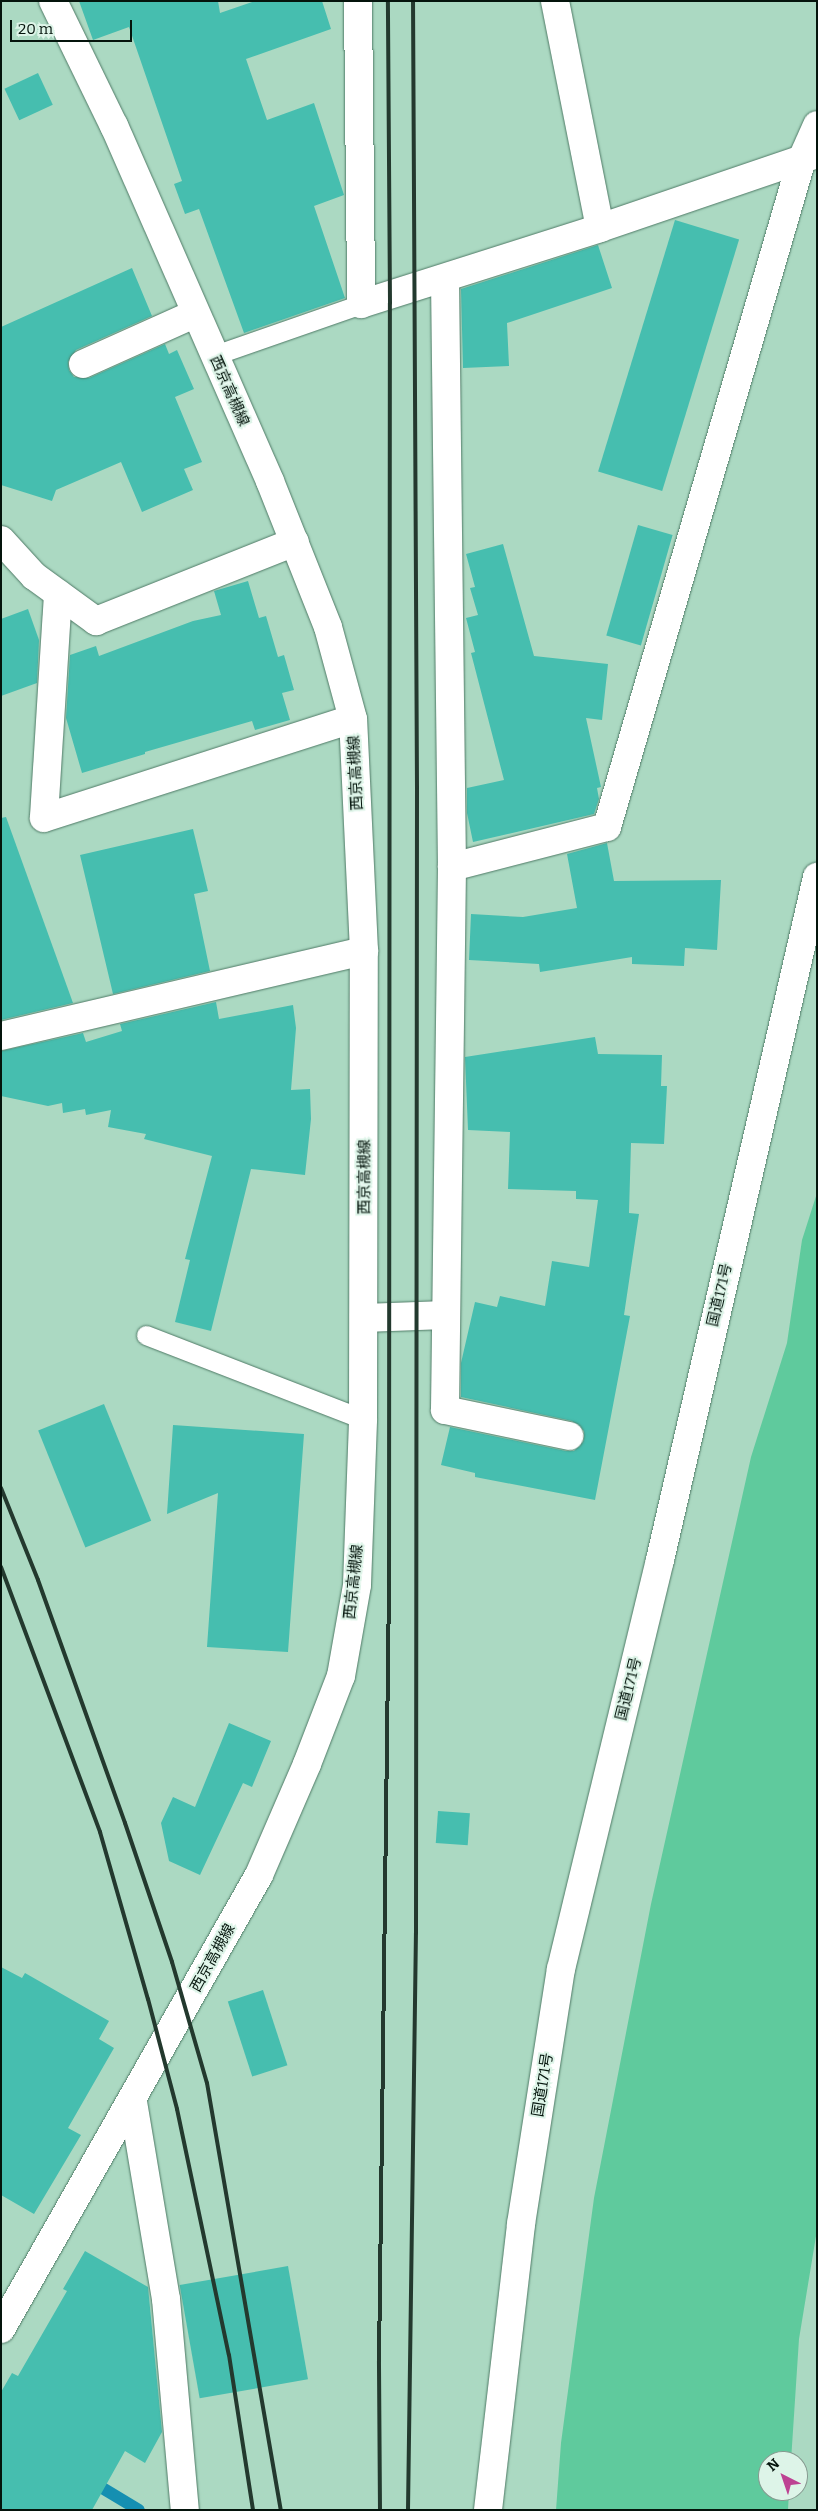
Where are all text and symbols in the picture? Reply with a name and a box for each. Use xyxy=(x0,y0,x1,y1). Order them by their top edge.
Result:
scale bar xyxy=(12,10,135,42)
text: 20 m xyxy=(18,20,53,38)
street label: 西京高槻線 xyxy=(206,353,252,429)
street label: 西京高槻線 xyxy=(345,735,367,811)
street label: 西京高槻線 xyxy=(356,1140,374,1214)
street label: 国道171号 xyxy=(704,1261,736,1329)
street label: 西京高槻線 xyxy=(341,1544,367,1620)
street label: 国道171号 xyxy=(612,1655,646,1723)
street label: 西京高槻線 xyxy=(187,1921,239,1995)
street label: 国道171号 xyxy=(529,2052,557,2118)
north arrow xyxy=(758,2451,808,2501)
text: N xyxy=(764,2455,783,2475)

